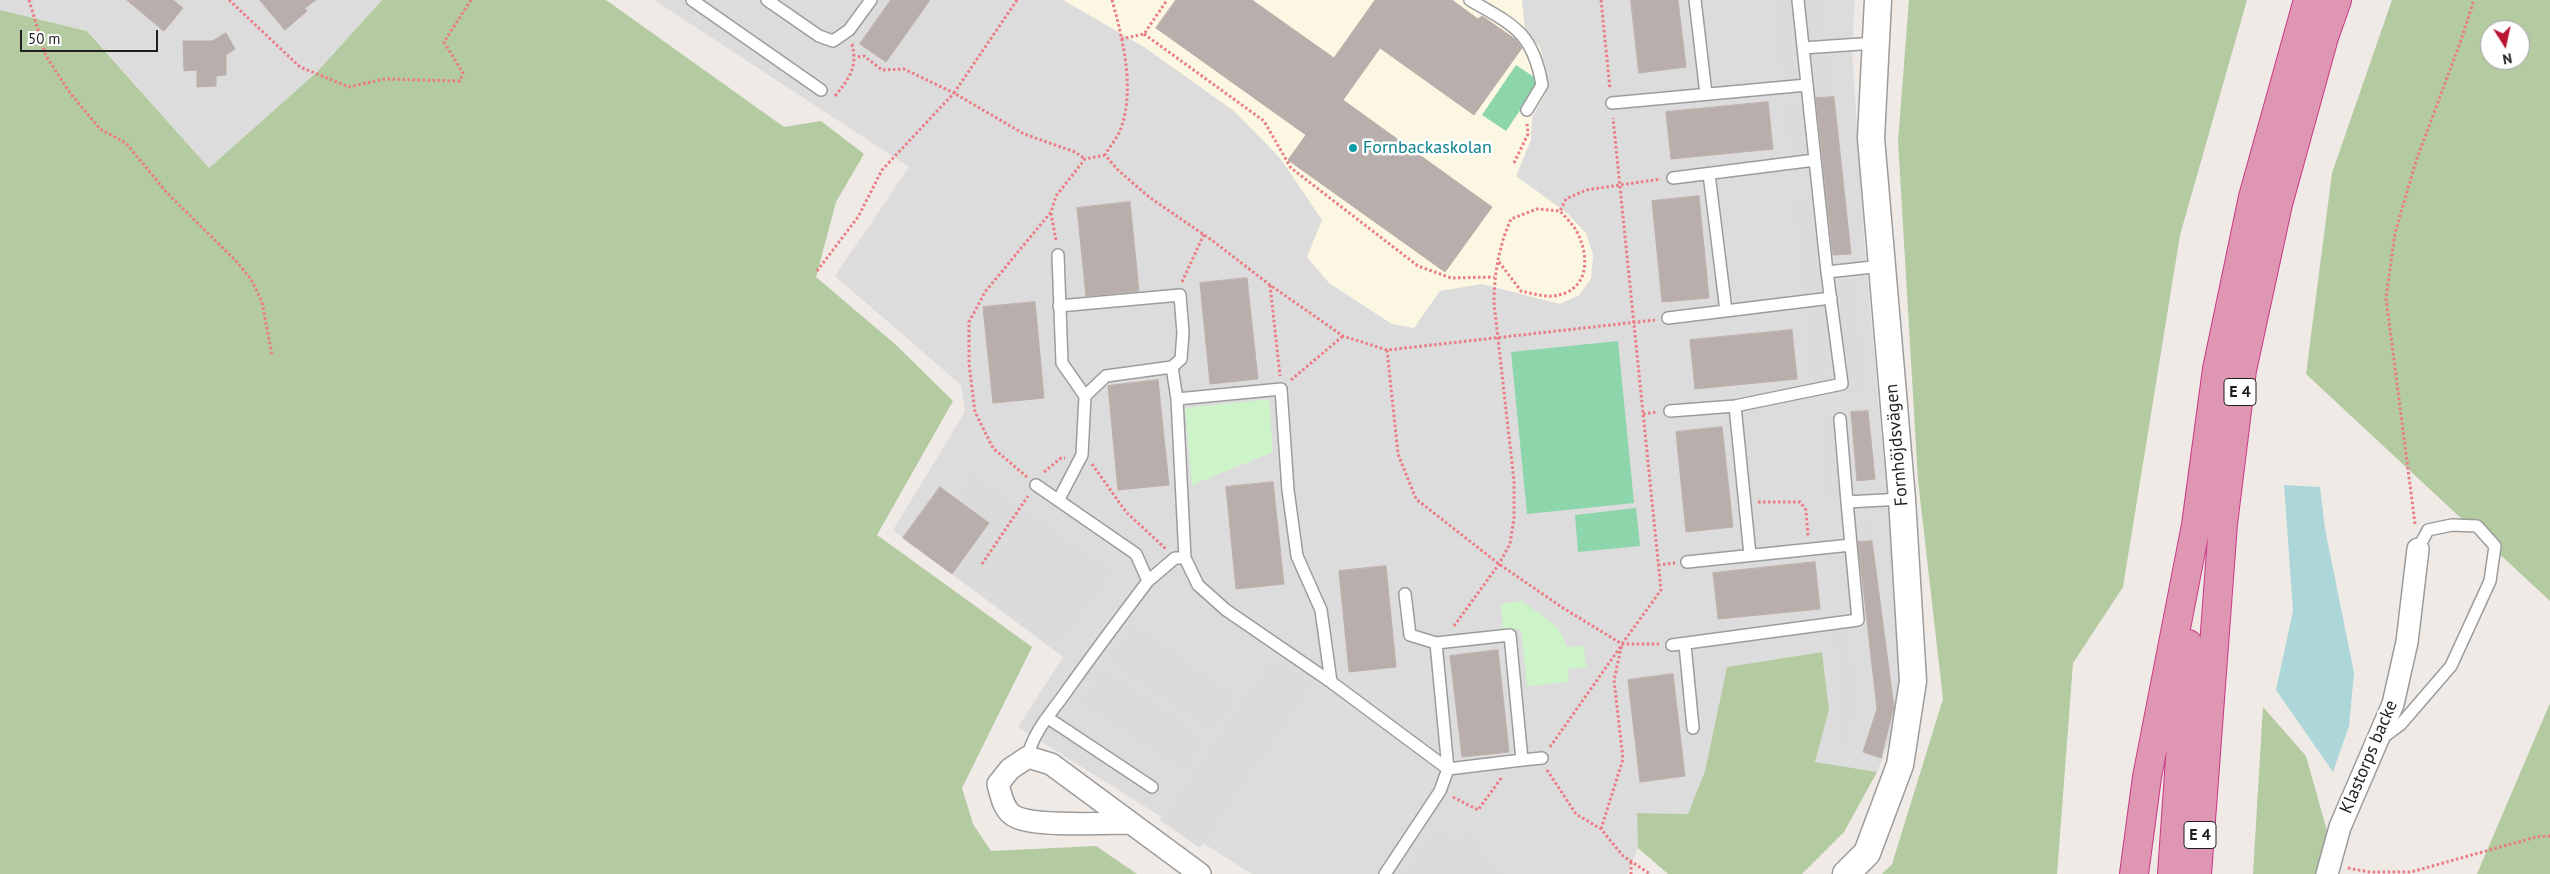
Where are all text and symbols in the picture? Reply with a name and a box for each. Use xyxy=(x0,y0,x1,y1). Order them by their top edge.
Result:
scale bar xyxy=(22,20,160,52)
north arrow xyxy=(2480,20,2530,70)
text: 50 m xyxy=(28,29,61,48)
text: N xyxy=(2501,49,2514,68)
place label: Fornbackaskolan xyxy=(1363,137,1492,159)
marker: Fornbackaskolan xyxy=(1347,142,1359,154)
road number: E 4 xyxy=(2224,378,2256,406)
street label: Fornhöjdsvägen xyxy=(1881,383,1913,507)
street label: Klastorps backe xyxy=(2335,697,2403,817)
road number: E 4 xyxy=(2184,822,2216,848)

